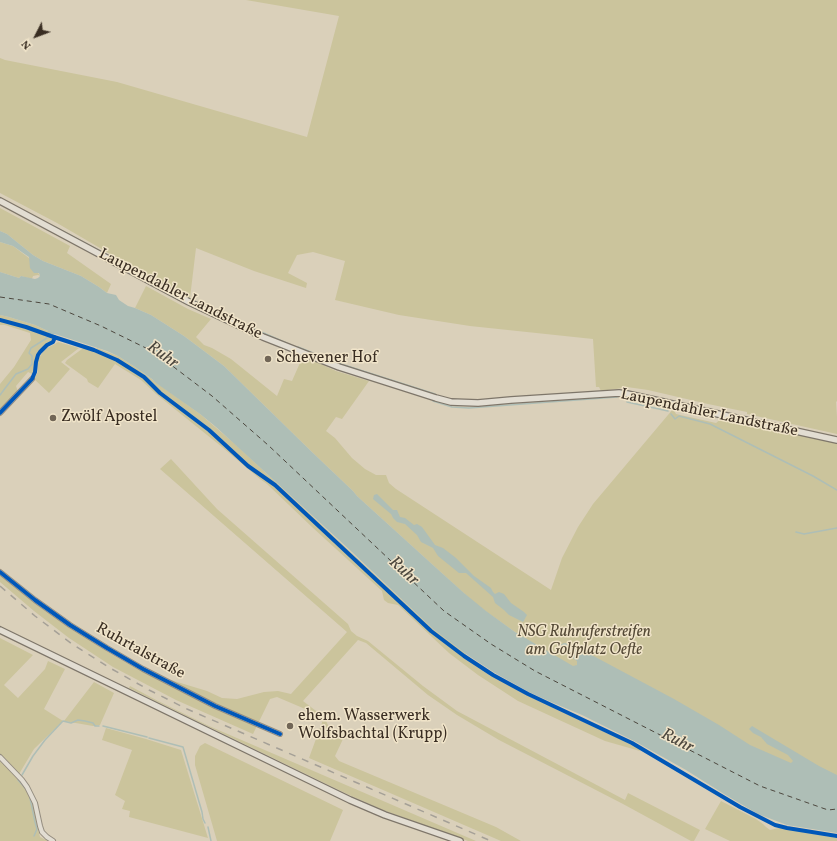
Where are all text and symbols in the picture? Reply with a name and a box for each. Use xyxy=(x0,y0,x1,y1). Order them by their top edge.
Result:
north arrow xyxy=(16,16,56,56)
text: N xyxy=(18,36,35,52)
street label: Laupendahler Landstraße xyxy=(95,245,265,345)
water label: Ruhr xyxy=(142,338,182,374)
place label: Schevener Hof xyxy=(276,349,377,369)
marker: Schevener Hof xyxy=(263,354,273,364)
street label: Laupendahler Landstraße xyxy=(619,386,799,442)
place label: Zwölf Apostel xyxy=(61,408,157,428)
marker: Zwölf Apostel xyxy=(48,413,58,423)
water label: Ruhr xyxy=(384,553,422,591)
street label: Ruhrtalstraße xyxy=(92,620,188,684)
park label: NSG Ruhruferstreifen am Golfplatz Oefte xyxy=(517,623,651,661)
place label: ehem. Wasserwerk Wolfsbachtal (Krupp) xyxy=(298,707,447,745)
marker: ehem. Wasserwerk Wolfsbachtal (Krupp) xyxy=(285,721,295,731)
water label: Ruhr xyxy=(657,725,697,759)

